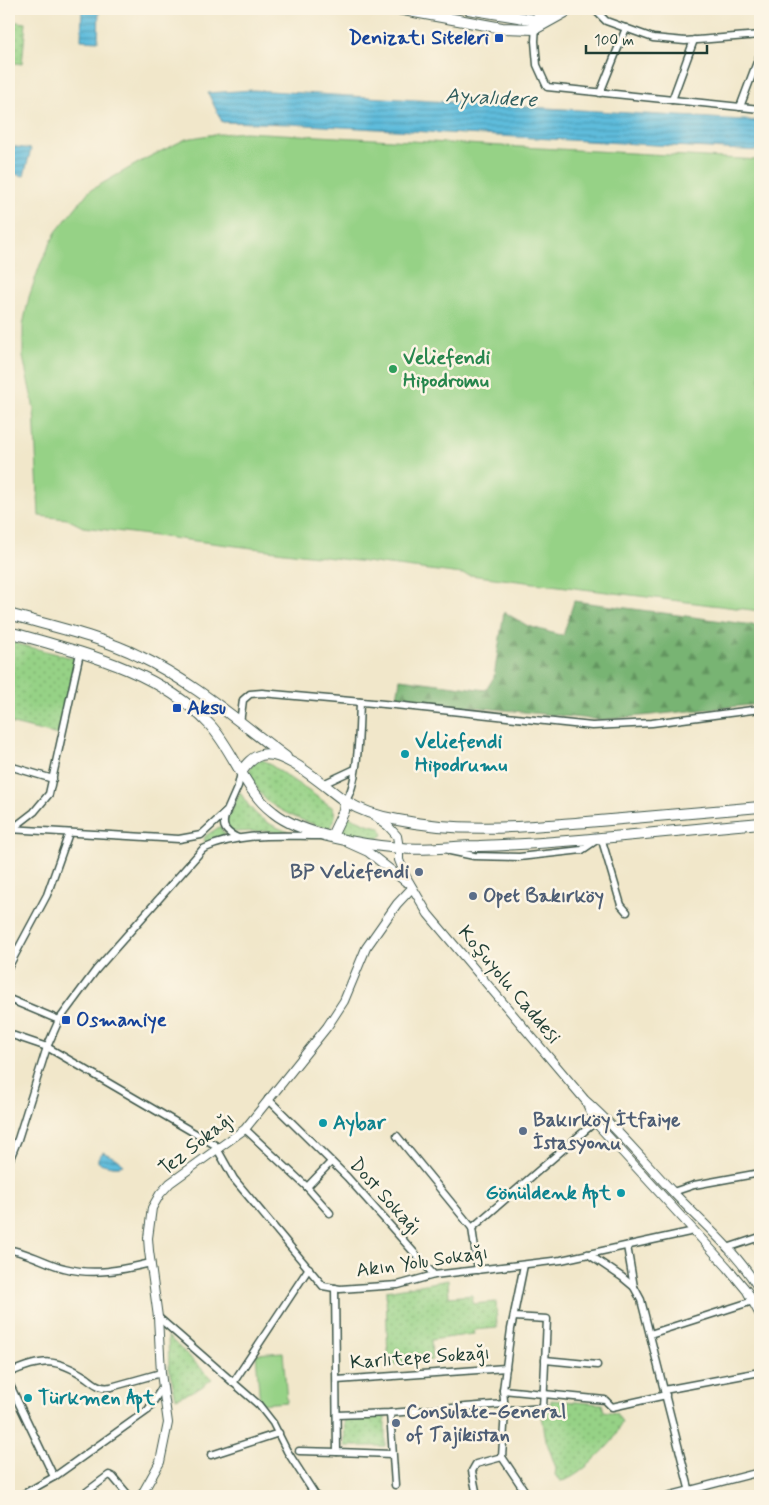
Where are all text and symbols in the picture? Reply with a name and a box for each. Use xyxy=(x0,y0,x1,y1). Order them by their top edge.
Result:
scale bar xyxy=(586,22,708,54)
place label: Denizatı Siteleri xyxy=(349,25,489,52)
text: 100 m xyxy=(594,31,634,51)
marker: Denizatı Siteleri xyxy=(493,32,505,44)
water label: Ayvalıdere xyxy=(444,82,539,114)
place label: Veliefendi Hipodromu xyxy=(403,345,490,395)
marker: Veliefendi Hipodromu xyxy=(387,363,399,375)
place label: Aksu xyxy=(187,695,226,722)
marker: Aksu xyxy=(171,702,183,714)
place label: Veliefendi Hipodrumu xyxy=(415,729,507,779)
marker: Veliefendi Hipodrumu xyxy=(399,748,411,760)
place label: BP Veliefendi xyxy=(290,859,409,886)
marker: BP Veliefendi xyxy=(413,866,425,878)
place label: Opet Bakırköy xyxy=(483,883,604,910)
marker: Opet Bakırköy xyxy=(467,890,479,902)
street label: Koşuyolu Caddesi xyxy=(451,920,567,1050)
place label: Osmaniye xyxy=(76,1007,167,1034)
marker: Osmaniye xyxy=(60,1014,72,1026)
street label: Tez Sokağı xyxy=(153,1106,241,1182)
place label: Bakırköy İtfaiye İstasyonu xyxy=(533,1107,681,1157)
place label: Aybar xyxy=(333,1110,387,1137)
marker: Aybar xyxy=(317,1117,329,1129)
marker: Bakırköy İtfaiye İstasyonu xyxy=(517,1125,529,1137)
street label: Dost Sokağı xyxy=(343,1152,427,1242)
place label: Gönüldenk Apt xyxy=(485,1180,612,1208)
marker: Gönüldenk Apt xyxy=(615,1187,627,1199)
street label: Akın Yolu Sokağı xyxy=(354,1239,490,1285)
street label: Karlıtepe Sokağı xyxy=(349,1340,491,1376)
place label: Türkmen Apt xyxy=(38,1385,156,1413)
marker: Türkmen Apt xyxy=(22,1392,34,1404)
place label: Consulate-General of Tajikistan xyxy=(406,1399,566,1449)
marker: Consulate-General of Tajikistan xyxy=(390,1417,402,1429)

